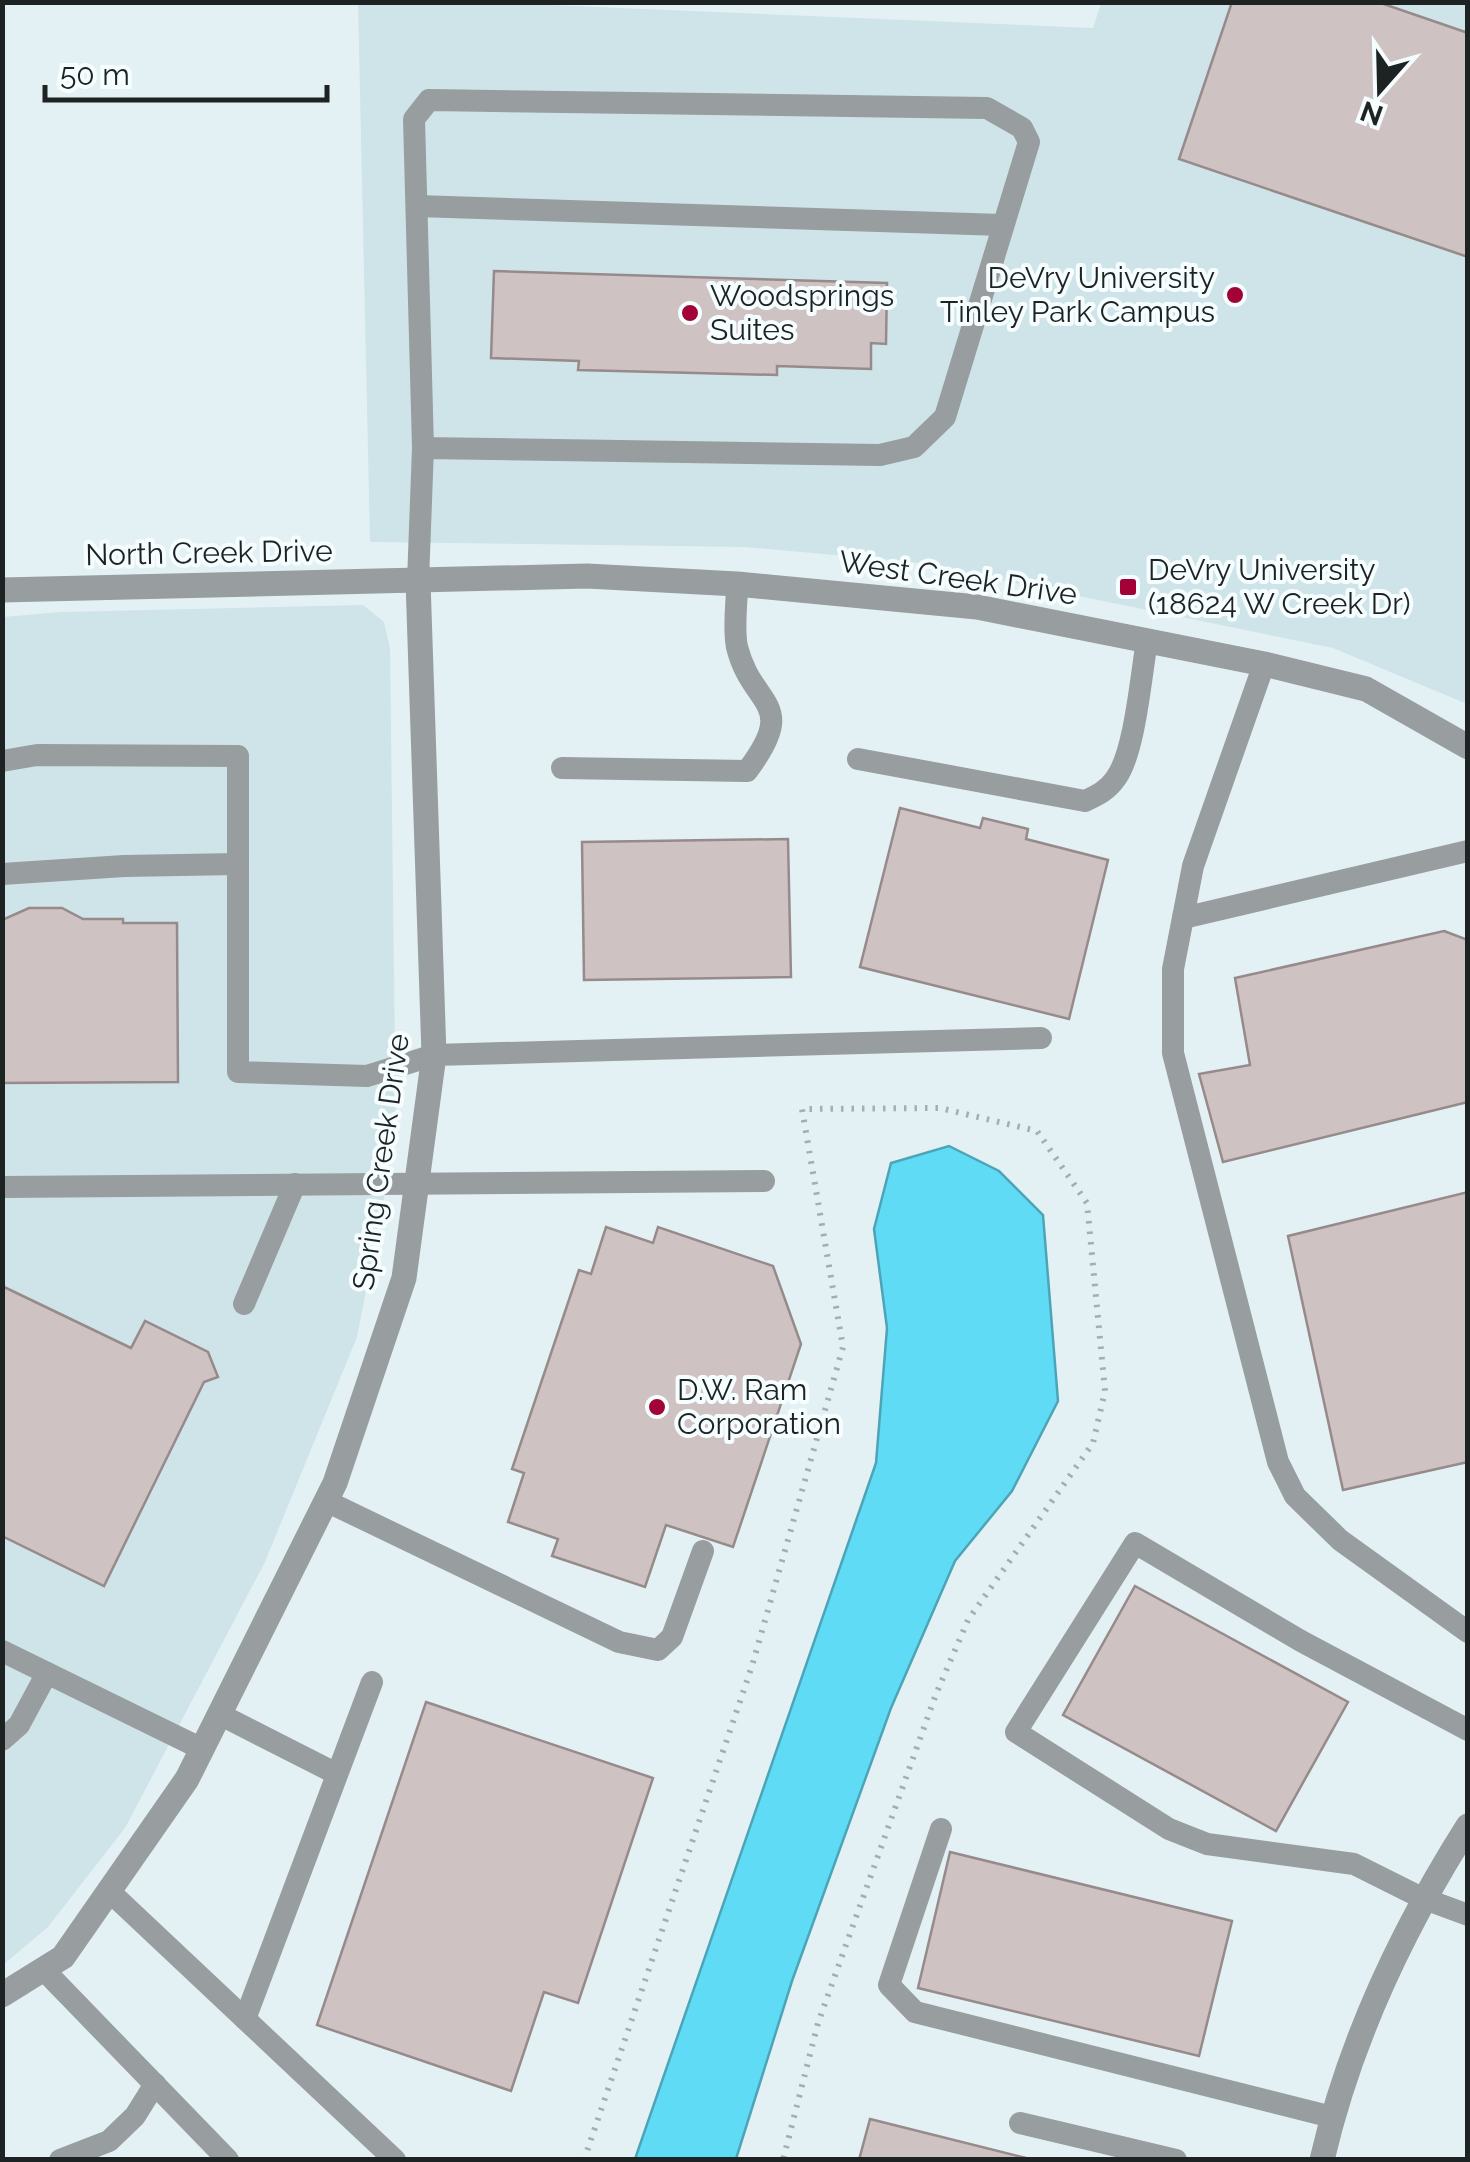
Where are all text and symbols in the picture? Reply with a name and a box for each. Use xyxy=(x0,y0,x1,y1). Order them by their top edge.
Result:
scale bar xyxy=(45,40,328,102)
north arrow xyxy=(1330,40,1430,140)
text: 50 m xyxy=(60,57,130,92)
text: N xyxy=(1356,94,1387,132)
place label: DeVry University Tinley Park Campus xyxy=(940,260,1215,329)
place label: Woodsprings Suites xyxy=(710,278,894,347)
marker: DeVry University Tinley Park Campus xyxy=(1224,284,1246,306)
marker: Woodsprings Suites xyxy=(679,302,701,324)
street label: North Creek Drive xyxy=(85,533,333,572)
street label: West Creek Drive xyxy=(837,543,1079,612)
place label: DeVry University (18624 W Creek Dr) xyxy=(1148,552,1411,621)
marker: DeVry University (18624 W Creek Dr) xyxy=(1117,576,1139,598)
street label: Spring Creek Drive xyxy=(345,1032,416,1292)
place label: D.W. Ram Corporation xyxy=(677,1372,841,1441)
marker: D.W. Ram Corporation xyxy=(646,1396,668,1418)

